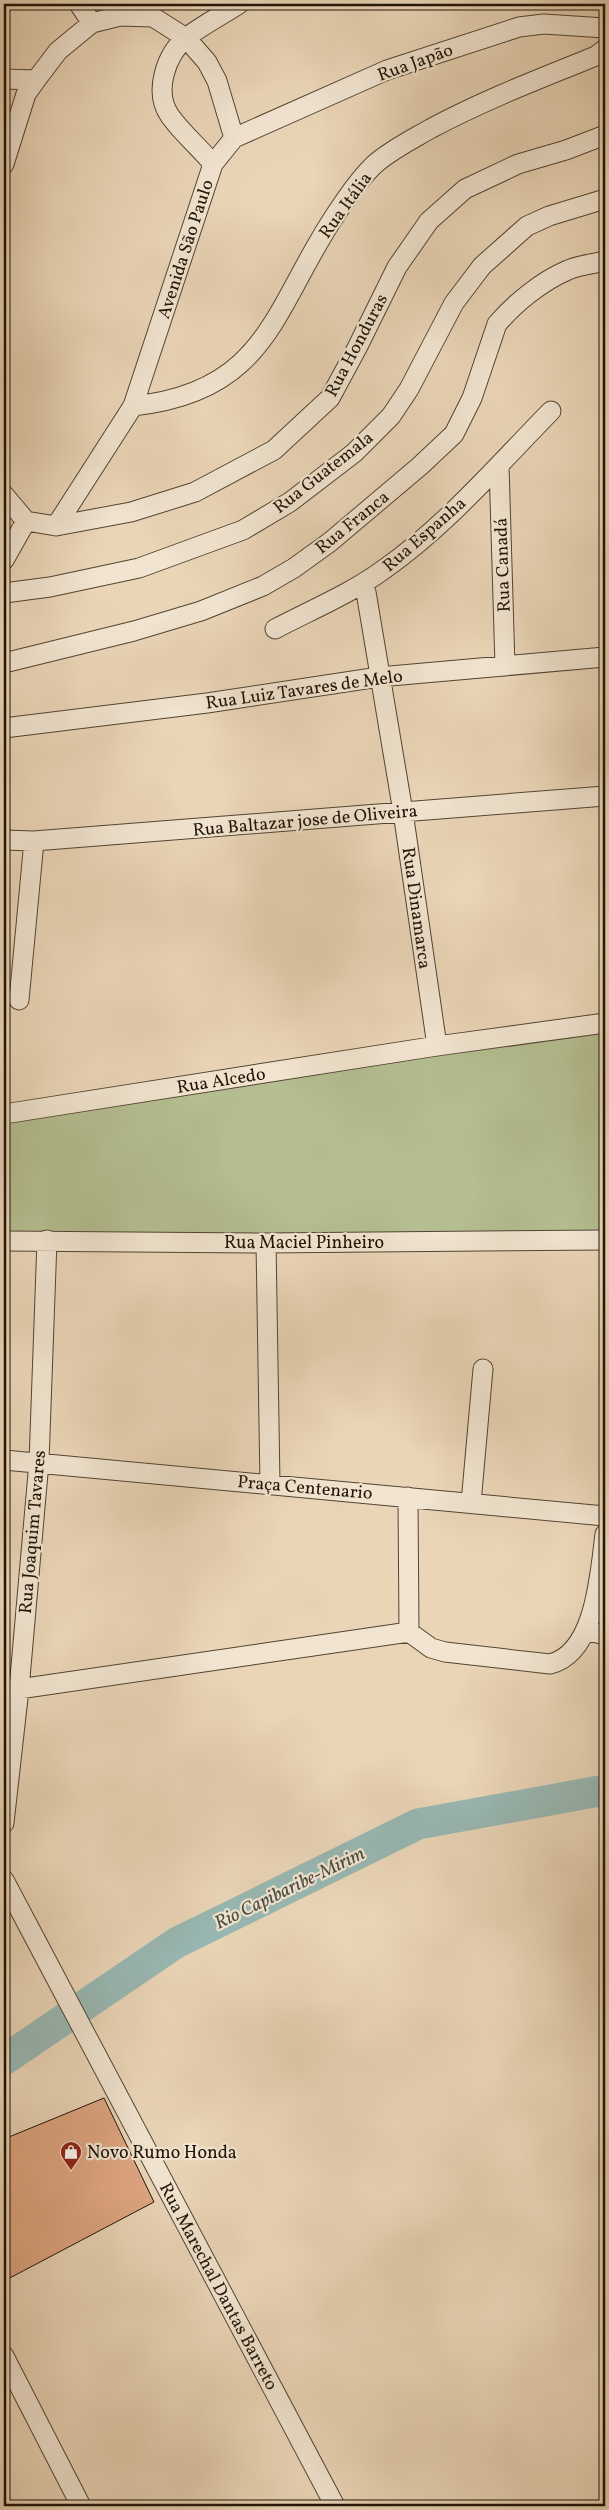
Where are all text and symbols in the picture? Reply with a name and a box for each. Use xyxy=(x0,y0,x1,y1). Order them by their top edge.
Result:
street label: Rua Japão xyxy=(374,38,457,89)
street label: Rua Itália xyxy=(314,168,379,244)
street label: Avenida São Paulo xyxy=(152,177,221,322)
street label: Rua Honduras xyxy=(320,290,395,402)
street label: Rua Guatemala xyxy=(269,426,379,520)
street label: Rua Franca xyxy=(311,485,395,561)
street label: Rua Espanha xyxy=(378,492,472,578)
street label: Rua Canadá xyxy=(489,517,518,613)
street label: Rua Luiz Tavares de Melo xyxy=(204,664,404,717)
street label: Rua Baltazar jose de Oliveira xyxy=(192,799,419,844)
street label: Rua Dinamarca xyxy=(395,846,436,971)
street label: Rua Alcedo xyxy=(175,1062,267,1101)
street label: Rua Maciel Pinheiro xyxy=(224,1231,384,1256)
street label: Rua Joaquim Tavares xyxy=(14,1449,53,1615)
street label: Praça Centenario xyxy=(236,1470,373,1507)
water label: Rio Capibaribe-Mirim xyxy=(210,1841,369,1937)
shop icon: Novo Rumo Honda xyxy=(59,2140,83,2171)
place label: Novo Rumo Honda xyxy=(87,2141,237,2166)
street label: Rua Marechal Dantas Barreto xyxy=(152,2178,283,2395)

